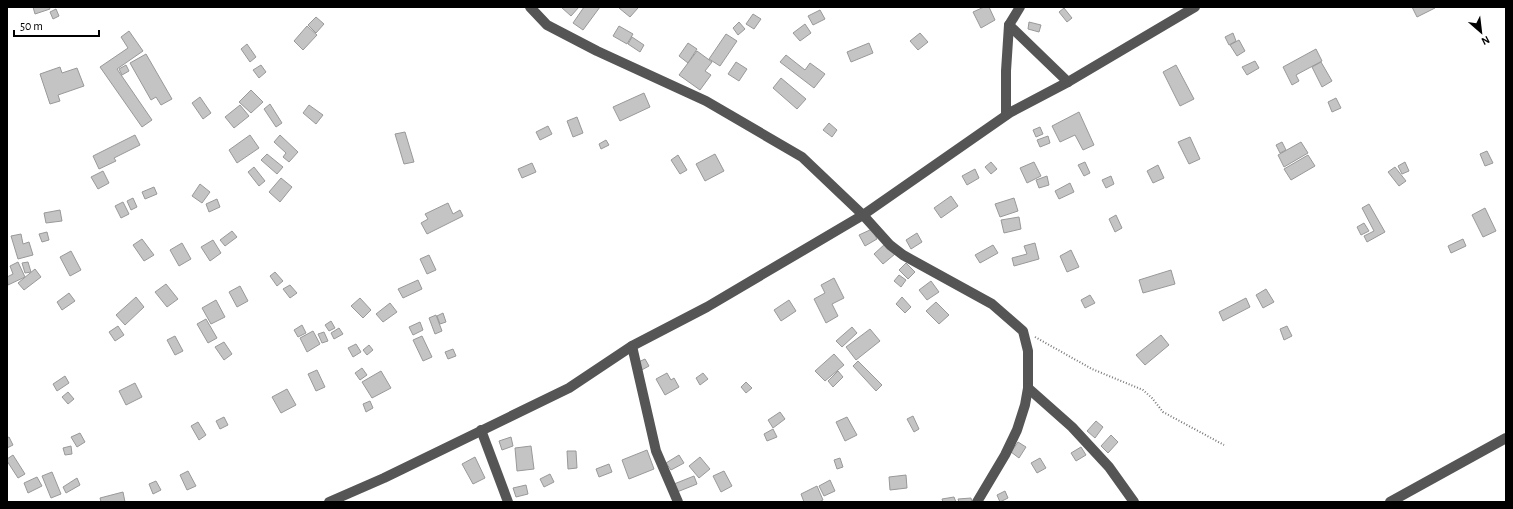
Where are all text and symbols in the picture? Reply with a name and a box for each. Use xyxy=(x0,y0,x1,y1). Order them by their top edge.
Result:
scale bar xyxy=(14,12,99,38)
north arrow xyxy=(1461,12,1501,52)
text: 50 m xyxy=(20,20,43,32)
text: N xyxy=(1479,34,1491,47)

